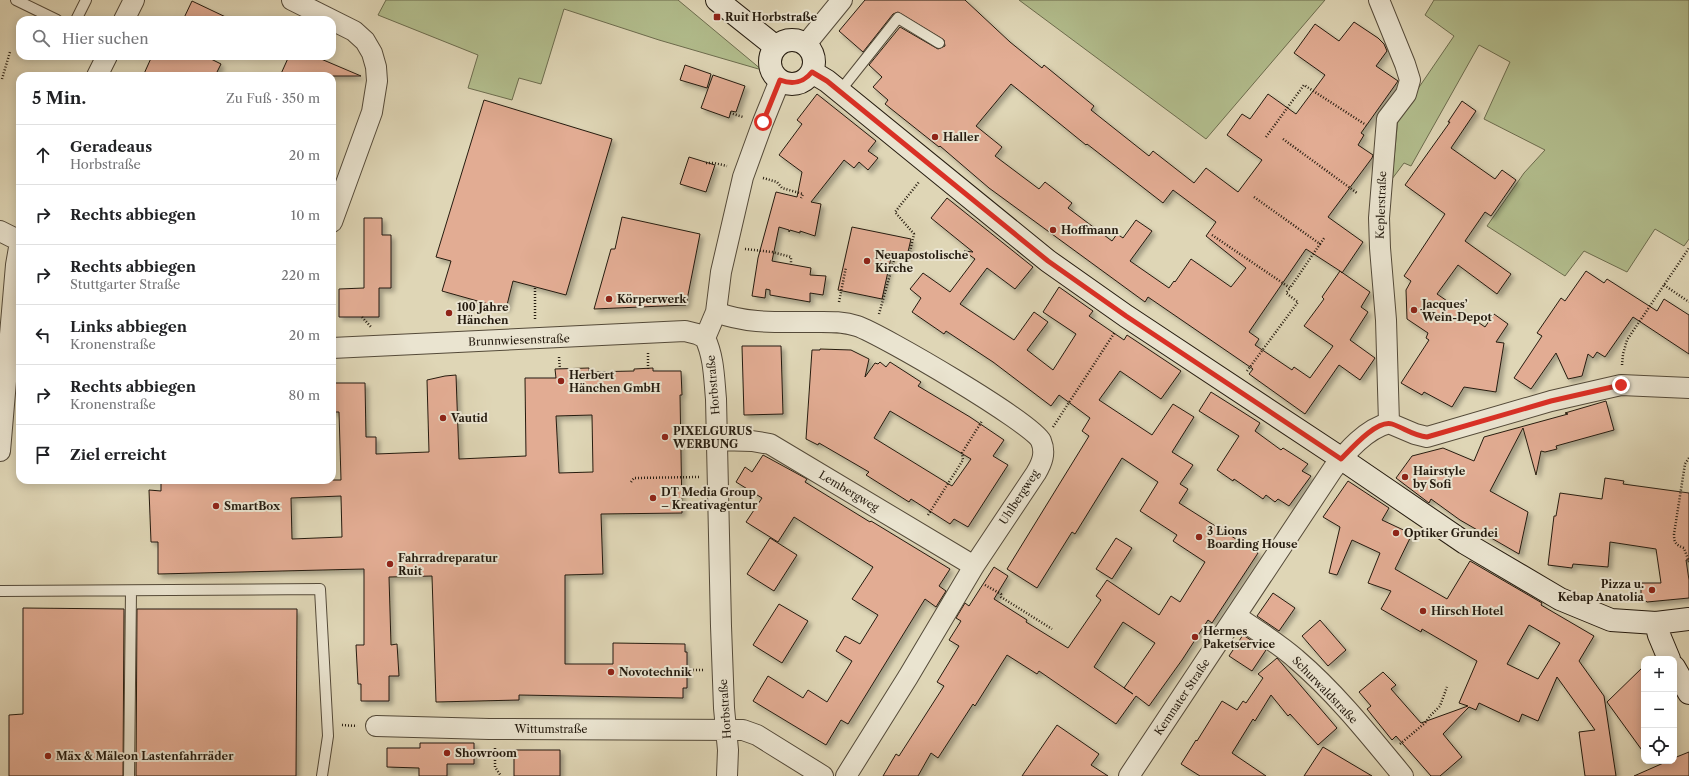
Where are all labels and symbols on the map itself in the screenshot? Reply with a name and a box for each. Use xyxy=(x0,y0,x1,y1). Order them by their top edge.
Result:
place label: Ruit Horbstraße xyxy=(725,10,818,24)
marker: Ruit Horbstraße xyxy=(712,12,722,22)
route start xyxy=(754,113,772,131)
place label: Haller xyxy=(943,130,980,144)
marker: Haller xyxy=(930,132,940,142)
street label: Keplerstraße xyxy=(1373,171,1389,239)
place label: Hoffmann xyxy=(1061,223,1119,237)
marker: Hoffmann xyxy=(1048,225,1058,235)
place label: Neuapostolische Kirche xyxy=(875,248,969,275)
marker: Neuapostolische Kirche xyxy=(862,256,872,266)
place label: Körperwerk xyxy=(617,292,687,306)
marker: Körperwerk xyxy=(604,294,614,304)
place label: Jacques’ Wein-Depot xyxy=(1420,297,1492,324)
place label: 100 Jahre Hänchen xyxy=(457,300,509,327)
marker: Jacques’ Wein-Depot xyxy=(1409,305,1419,315)
marker: 100 Jahre Hänchen xyxy=(444,308,454,318)
street label: Brunnwiesenstraße xyxy=(468,331,570,349)
street label: Horbstraße xyxy=(703,355,723,415)
place label: Herbert Hänchen GmbH xyxy=(569,368,661,395)
marker: Herbert Hänchen GmbH xyxy=(556,376,566,386)
route end xyxy=(1612,376,1630,394)
place label: Vautid xyxy=(450,411,488,425)
marker: Vautid xyxy=(438,413,448,423)
place label: PIXELGURUS WERBUNG xyxy=(672,424,752,451)
marker: PIXELGURUS WERBUNG xyxy=(660,432,670,442)
place label: Hairstyle by Sofi xyxy=(1412,464,1466,491)
street label: Uhlbergweg xyxy=(996,467,1042,527)
street label: Lembergweg xyxy=(816,468,882,515)
marker: Hairstyle by Sofi xyxy=(1400,472,1410,482)
place label: DT Media Group – Kreativagentur xyxy=(661,485,758,512)
marker: DT Media Group – Kreativagentur xyxy=(648,493,658,503)
place label: SmartBox xyxy=(224,499,281,513)
marker: SmartBox xyxy=(211,501,221,511)
place label: 3 Lions Boarding House xyxy=(1207,524,1298,551)
place label: Optiker Grundei xyxy=(1404,526,1498,540)
marker: Optiker Grundei xyxy=(1391,528,1401,538)
marker: 3 Lions Boarding House xyxy=(1194,532,1204,542)
place label: Fahrradreparatur Ruit xyxy=(398,551,498,578)
marker: Fahrradreparatur Ruit xyxy=(385,559,395,569)
place label: Pizza u. Kebap Anatolia xyxy=(1558,577,1645,604)
marker: Pizza u. Kebap Anatolia xyxy=(1647,585,1657,595)
place label: Hirsch Hotel xyxy=(1431,604,1504,618)
marker: Hirsch Hotel xyxy=(1418,606,1428,616)
place label: Hermes Paketservice xyxy=(1203,624,1275,651)
marker: Hermes Paketservice xyxy=(1190,632,1200,642)
street label: Schurwaldstraße xyxy=(1289,653,1361,727)
street label: Kemnater Straße xyxy=(1151,656,1213,738)
place label: Novotechnik xyxy=(619,665,693,679)
marker: Novotechnik xyxy=(606,667,616,677)
street label: Horbstraße xyxy=(716,679,734,739)
street label: Wittumstraße xyxy=(514,722,587,736)
place label: Showroom xyxy=(455,746,517,760)
marker: Showroom xyxy=(442,748,452,758)
place label: Mäx & Mäleon Lastenfahrräder xyxy=(56,749,234,763)
marker: Mäx & Mäleon Lastenfahrräder xyxy=(43,751,53,761)

